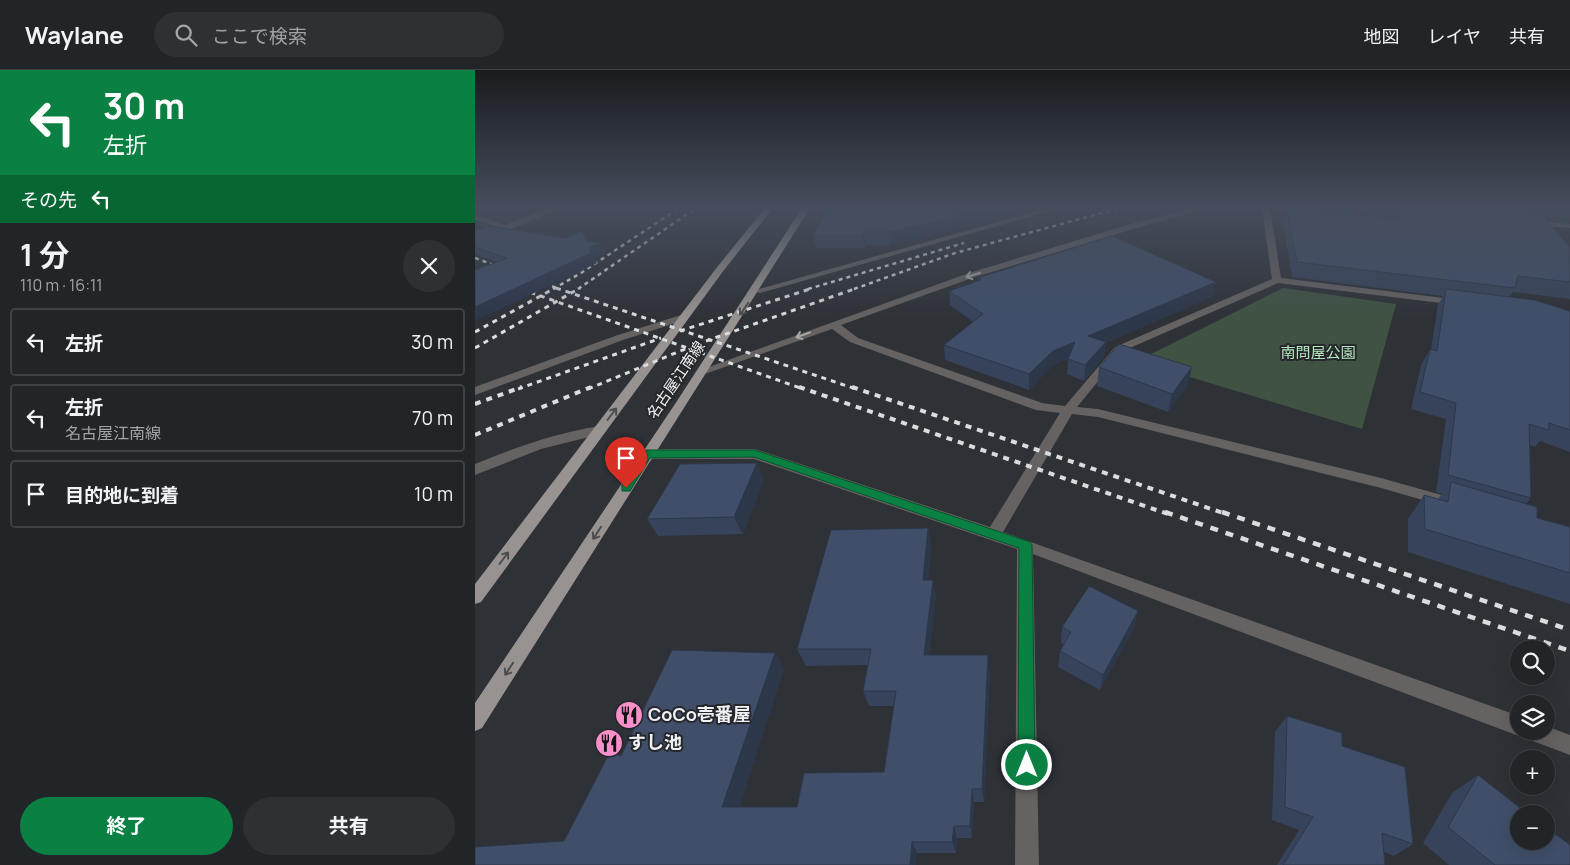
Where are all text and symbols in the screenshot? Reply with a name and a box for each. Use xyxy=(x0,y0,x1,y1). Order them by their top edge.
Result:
search box xyxy=(154,12,504,57)
text: Waylane xyxy=(25,18,124,51)
icon: search xyxy=(172,21,200,49)
text: ここで検索 xyxy=(212,23,307,49)
text: 地図 xyxy=(1364,24,1400,48)
text: レイヤ xyxy=(1428,24,1481,48)
text: 共有 xyxy=(1509,24,1545,48)
text: 30 m xyxy=(103,82,185,130)
icon: left xyxy=(20,90,85,155)
text: 左折 xyxy=(103,130,147,160)
icon: left xyxy=(87,185,115,213)
text: その先 xyxy=(20,187,77,213)
text: 1 分 xyxy=(20,234,69,275)
button: close xyxy=(403,240,455,292)
one-way arrow xyxy=(966,271,981,280)
text: 110 m · 16:11 xyxy=(20,274,102,296)
one-way arrow xyxy=(739,302,749,316)
icon: left xyxy=(22,328,50,356)
text: 30 m xyxy=(411,329,453,355)
text: 左折 xyxy=(65,330,103,356)
one-way arrow xyxy=(796,331,812,340)
street label: 名古屋江南線 xyxy=(642,337,709,423)
park label: 南問屋公園 xyxy=(1280,342,1356,363)
text: 左折 xyxy=(65,394,103,420)
icon: left xyxy=(22,404,50,432)
text: 70 m xyxy=(412,405,453,431)
one-way arrow xyxy=(607,407,617,421)
text: 名古屋江南線 xyxy=(65,422,161,444)
pin xyxy=(605,437,647,488)
icon: arrive xyxy=(612,444,640,472)
icon: arrive xyxy=(22,480,50,508)
text: 10 m xyxy=(414,481,453,507)
text: 目的地に到着 xyxy=(65,482,179,508)
one-way arrow xyxy=(592,525,602,539)
one-way arrow xyxy=(499,551,509,565)
map controls xyxy=(1510,640,1555,850)
button: search xyxy=(1510,640,1555,685)
one-way arrow xyxy=(503,662,514,676)
button: layers xyxy=(1510,695,1555,740)
restaurant icon: CoCo壱番屋 xyxy=(614,700,644,730)
place label: CoCo壱番屋 xyxy=(648,702,751,726)
restaurant icon: すし池 xyxy=(594,728,624,758)
place label: すし池 xyxy=(628,730,682,754)
position arrow xyxy=(1000,738,1052,790)
button: + xyxy=(1510,750,1555,795)
button: 終了 xyxy=(20,797,233,855)
button: 共有 xyxy=(243,797,455,855)
button: − xyxy=(1510,805,1555,850)

